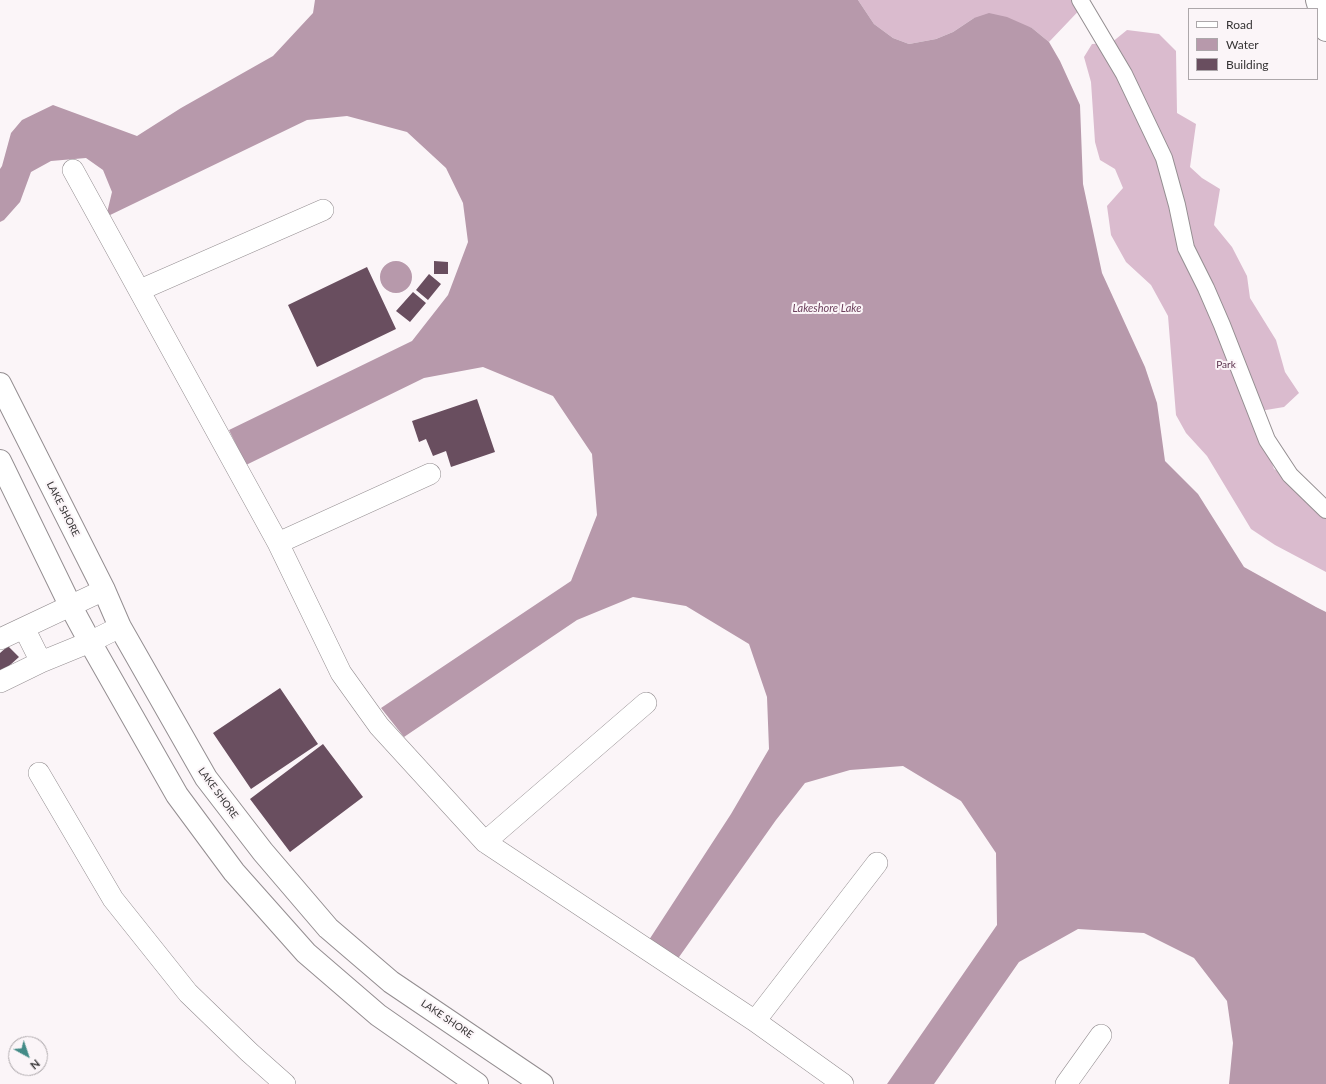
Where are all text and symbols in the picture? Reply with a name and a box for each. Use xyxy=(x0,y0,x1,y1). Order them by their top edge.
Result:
legend xyxy=(1188,8,1318,80)
text: Road xyxy=(1226,17,1253,32)
text: Water xyxy=(1226,37,1259,52)
text: Building xyxy=(1226,57,1269,72)
water label: Lakeshore Lake xyxy=(793,301,861,315)
park label: Park xyxy=(1216,359,1236,371)
street label: LAKE SHORE xyxy=(44,480,82,538)
street label: LAKE SHORE xyxy=(196,765,240,821)
street label: LAKE SHORE xyxy=(419,997,475,1041)
north arrow xyxy=(8,1036,48,1076)
text: N xyxy=(28,1057,43,1073)

